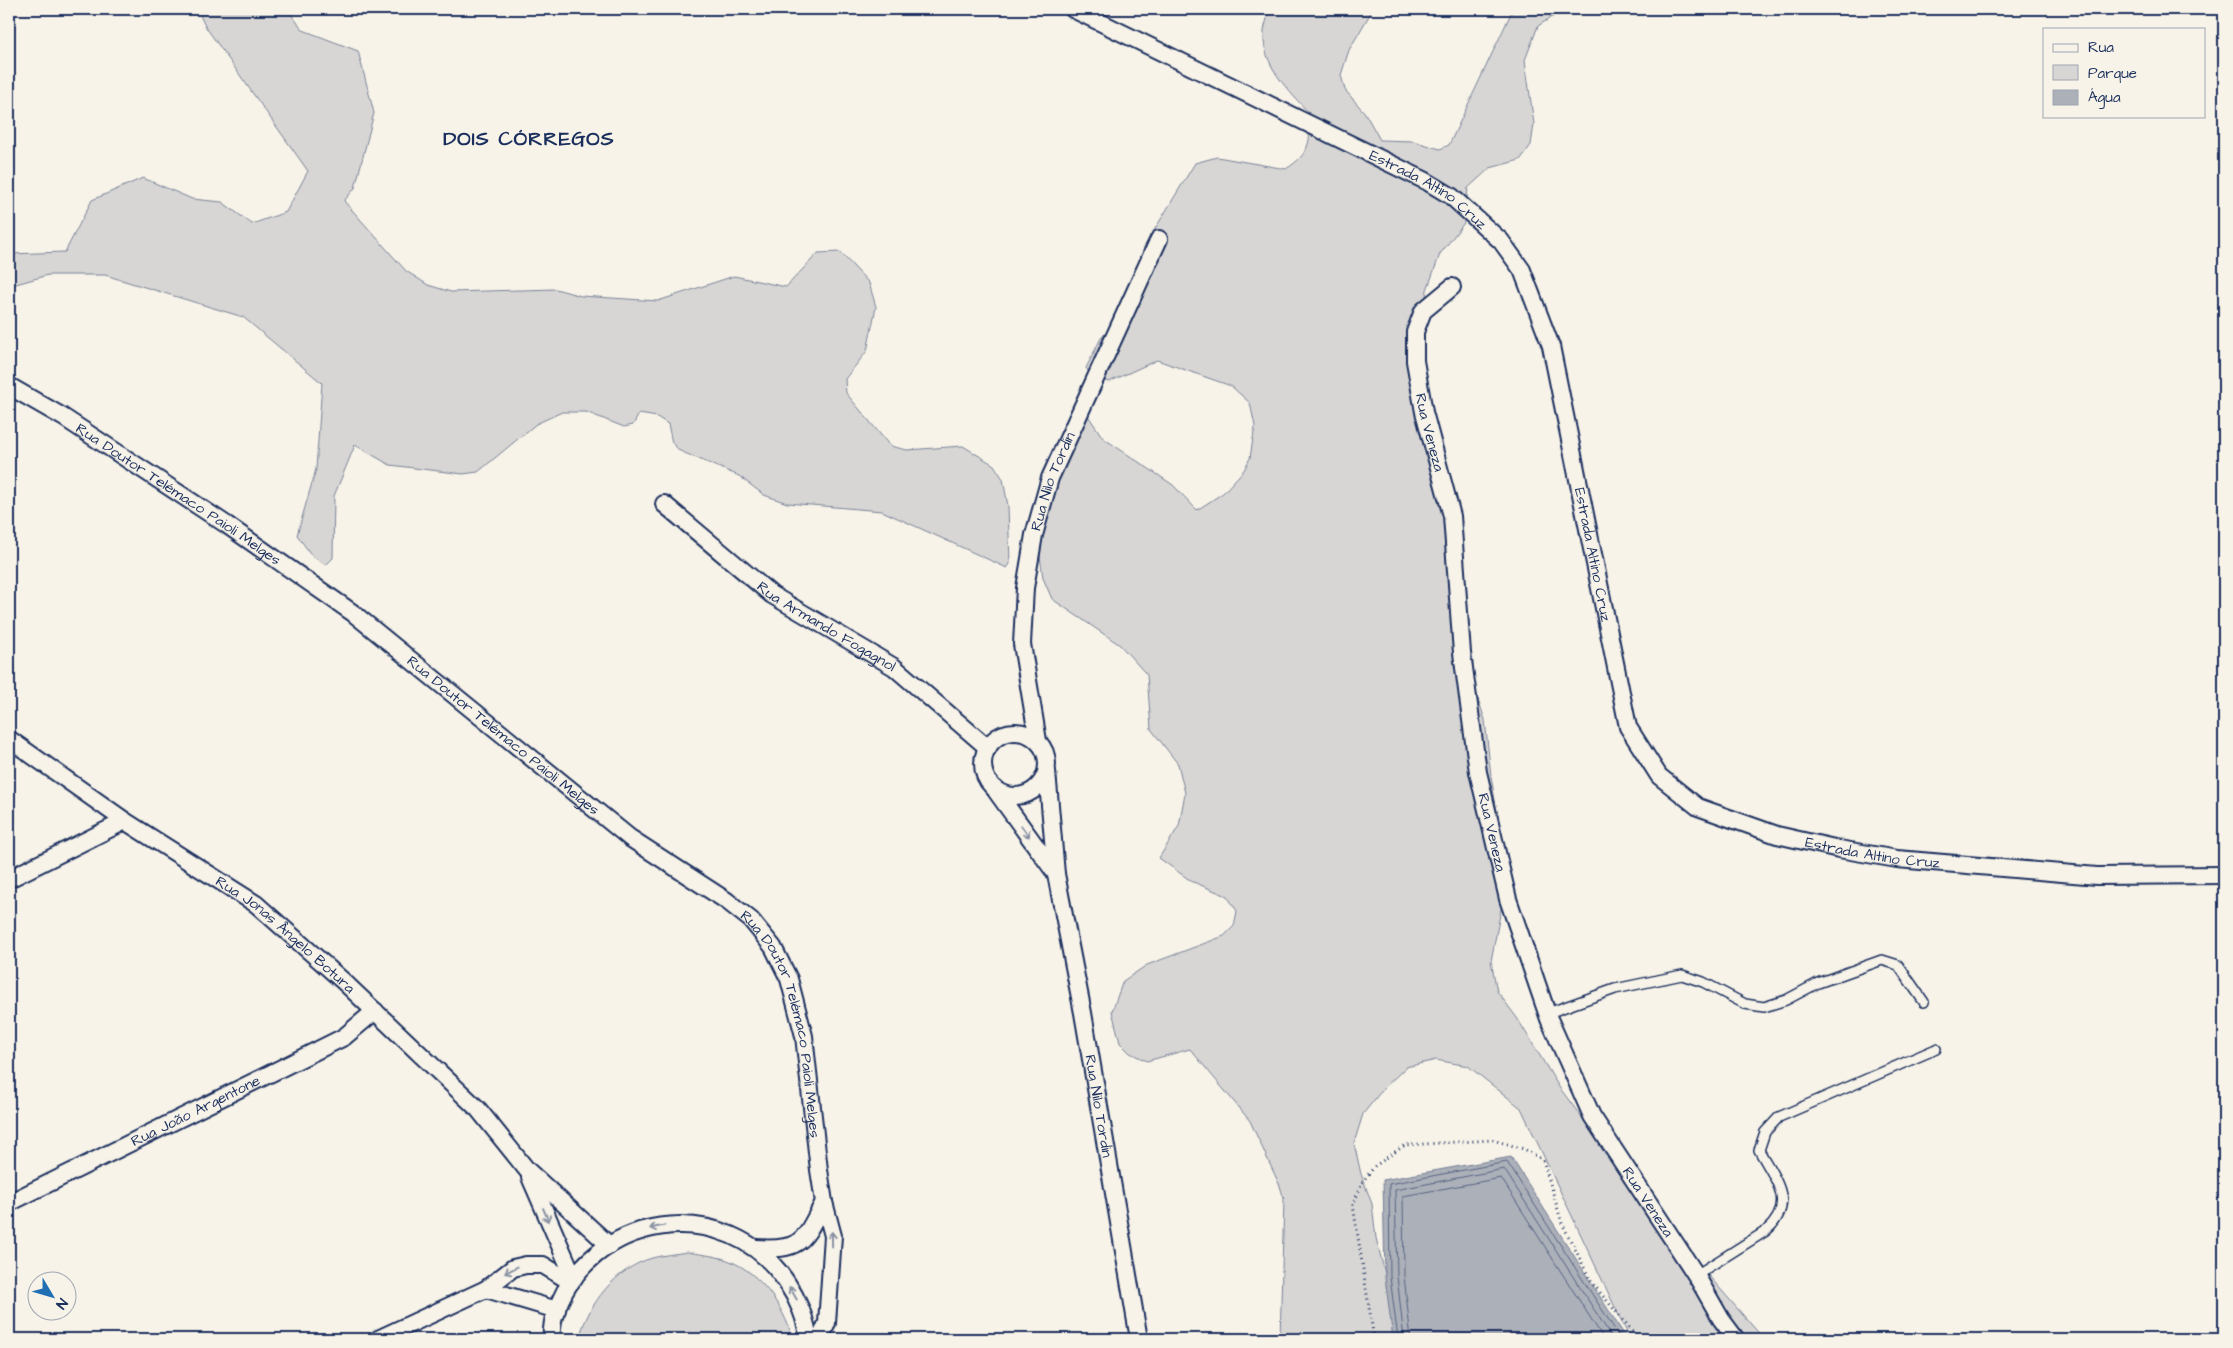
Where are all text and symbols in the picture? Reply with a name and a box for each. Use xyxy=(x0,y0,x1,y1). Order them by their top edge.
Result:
legend xyxy=(2043,28,2206,118)
text: Rua xyxy=(2088,37,2114,58)
text: Parque xyxy=(2088,63,2137,84)
text: Água xyxy=(2088,87,2121,109)
district label: DOIS CÓRREGOS xyxy=(443,125,615,153)
street label: Estrada Altino Cruz xyxy=(1366,145,1492,235)
street label: Rua Veneza xyxy=(1410,392,1450,474)
street label: Rua Doutor Telémaco Paioli Melges xyxy=(71,418,285,571)
street label: Rua Nilo Tordin xyxy=(1026,428,1081,533)
street label: Estrada Altino Cruz xyxy=(1569,486,1617,624)
street label: Rua Armando Fogagnol xyxy=(752,577,900,677)
street label: Rua Doutor Telémaco Paioli Melges xyxy=(402,651,604,820)
street label: Rua Veneza xyxy=(1472,791,1511,874)
one-way arrow xyxy=(1020,823,1030,837)
street label: Estrada Altino Cruz xyxy=(1803,832,1941,874)
street label: Rua Jonas Ângelo Botura xyxy=(211,871,360,998)
street label: Rua Doutor Telémaco Paioli Melges xyxy=(736,905,825,1139)
street label: Rua Nilo Tordin xyxy=(1079,1053,1118,1160)
street label: Rua João Argentone xyxy=(127,1070,264,1152)
street label: Rua Veneza xyxy=(1617,1163,1679,1242)
one-way arrow xyxy=(542,1207,552,1222)
one-way arrow xyxy=(650,1222,666,1232)
one-way arrow xyxy=(827,1232,837,1248)
one-way arrow xyxy=(504,1266,519,1275)
north arrow xyxy=(28,1270,78,1320)
one-way arrow xyxy=(788,1287,798,1301)
text: N xyxy=(51,1294,72,1313)

